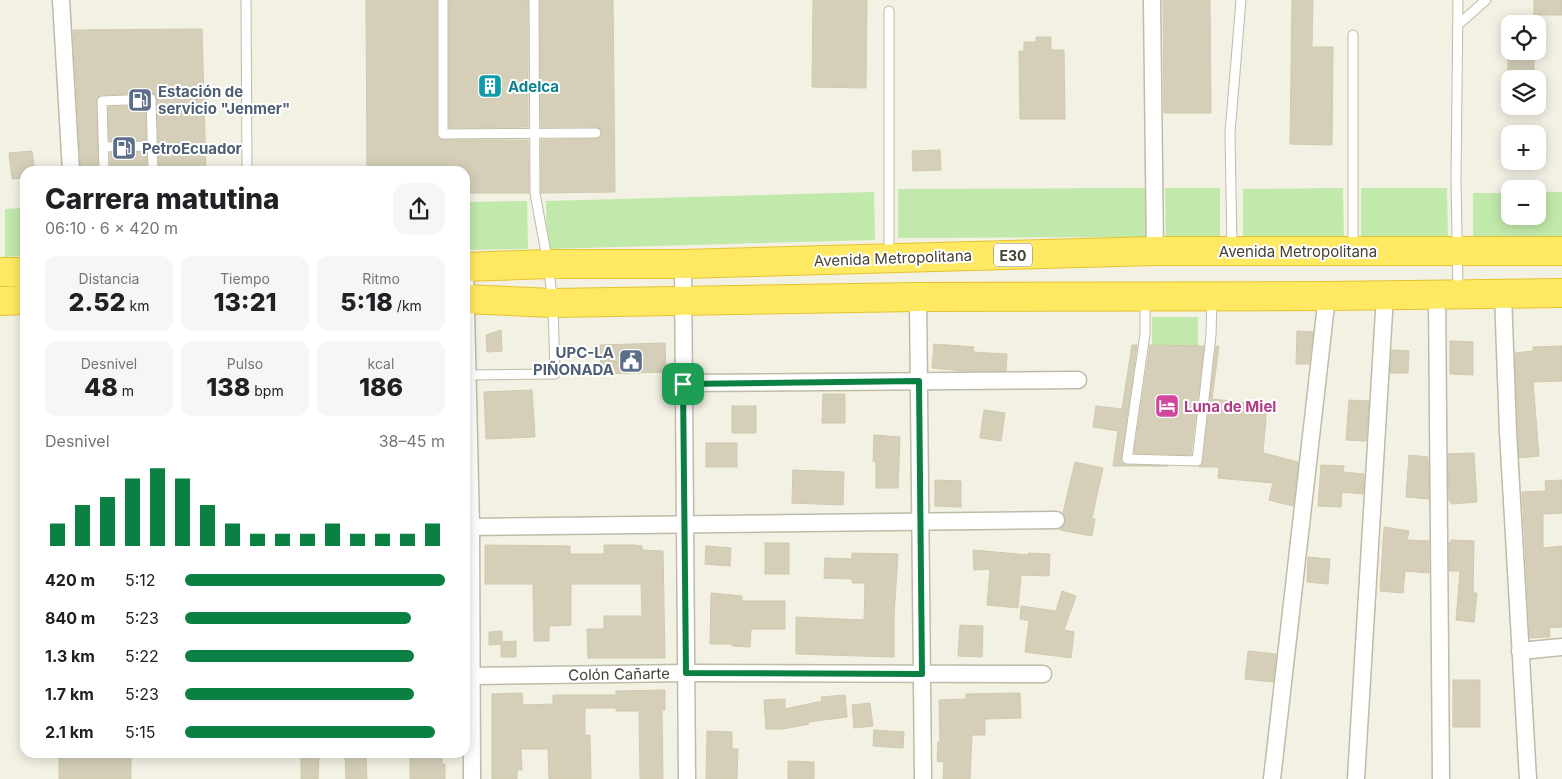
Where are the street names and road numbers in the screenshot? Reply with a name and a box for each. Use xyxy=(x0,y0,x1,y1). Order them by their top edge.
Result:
street label: Avenida Metropolitana xyxy=(1219,242,1377,261)
road number: E30 xyxy=(994,244,1032,266)
street label: Avenida Metropolitana xyxy=(814,246,972,270)
street label: Colón Cañarte xyxy=(568,664,670,684)

